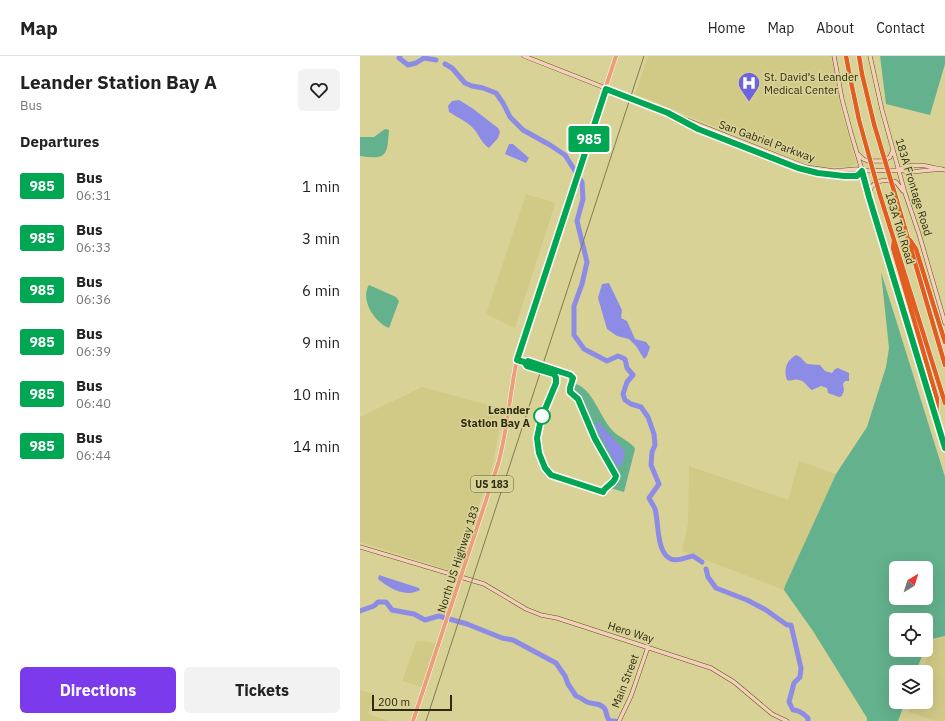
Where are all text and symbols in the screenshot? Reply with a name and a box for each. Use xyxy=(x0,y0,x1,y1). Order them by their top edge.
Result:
text: Map xyxy=(20,16,58,40)
text: Home xyxy=(708,19,745,37)
text: Map xyxy=(767,19,794,37)
text: About xyxy=(816,19,854,37)
text: Contact xyxy=(876,19,925,37)
button: heart xyxy=(298,69,340,111)
text: Leander Station Bay A xyxy=(20,70,217,94)
hospital icon: St. David’s Leander Medical Center xyxy=(736,70,762,103)
place label: St. David’s Leander Medical Center xyxy=(764,70,858,97)
text: Bus xyxy=(20,97,42,114)
street label: San Gabriel Parkway xyxy=(717,117,817,165)
line badge: 985 xyxy=(566,126,612,152)
text: 985 xyxy=(576,130,602,148)
text: Departures xyxy=(20,132,99,151)
street label: 183A Frontage Road xyxy=(893,137,935,237)
text: Bus xyxy=(76,168,103,187)
text: 985 xyxy=(29,177,55,195)
text: 1 min xyxy=(302,177,340,196)
text: 06:31 xyxy=(76,187,111,204)
street label: 183A Toll Road xyxy=(882,190,918,266)
text: Bus xyxy=(76,220,103,239)
text: 985 xyxy=(29,229,55,247)
text: 3 min xyxy=(302,229,340,248)
text: 06:33 xyxy=(76,239,111,256)
text: Bus xyxy=(76,272,103,291)
text: 985 xyxy=(29,281,55,299)
text: 6 min xyxy=(302,281,340,300)
text: 06:36 xyxy=(76,291,111,308)
text: Bus xyxy=(76,324,103,343)
text: 985 xyxy=(29,333,55,351)
text: 9 min xyxy=(302,333,340,352)
text: 06:39 xyxy=(76,343,111,360)
text: Bus xyxy=(76,376,103,395)
text: 985 xyxy=(29,385,55,403)
text: 10 min xyxy=(293,385,340,404)
text: 06:40 xyxy=(76,395,111,412)
place label: Leander Station Bay A xyxy=(461,403,531,430)
marker: Leander Station Bay A xyxy=(533,407,551,425)
text: Bus xyxy=(76,428,103,447)
text: 985 xyxy=(29,437,55,455)
text: 14 min xyxy=(293,437,340,456)
text: 06:44 xyxy=(76,447,111,464)
road number: US 183 xyxy=(471,476,513,492)
street label: North US Highway 183 xyxy=(434,504,482,614)
north arrow xyxy=(889,561,933,605)
map controls xyxy=(889,561,933,709)
button: locate xyxy=(889,613,933,657)
street label: Hero Way xyxy=(606,618,656,646)
street label: Main Street xyxy=(608,652,642,710)
button: layers xyxy=(889,665,933,709)
button: Directions xyxy=(20,667,176,713)
button: Tickets xyxy=(184,667,340,713)
scale bar xyxy=(372,693,452,712)
text: 200 m xyxy=(378,695,410,709)

